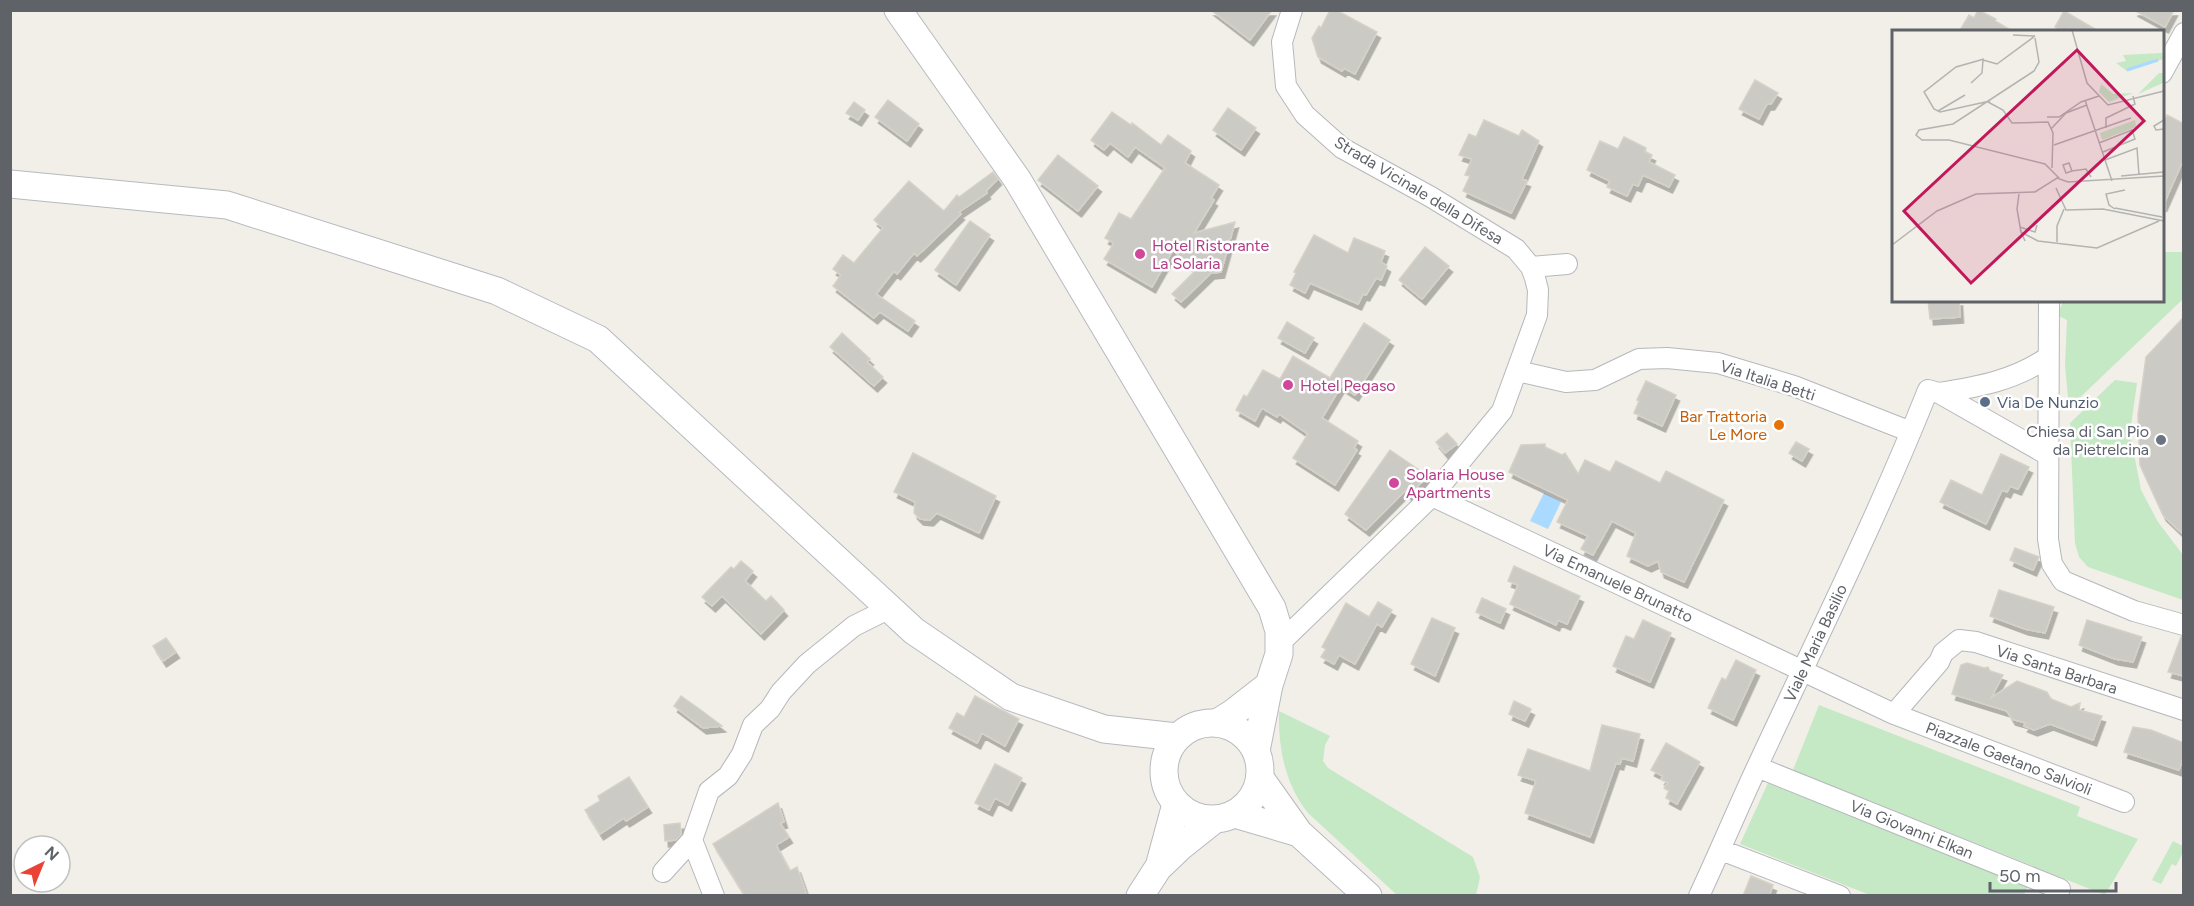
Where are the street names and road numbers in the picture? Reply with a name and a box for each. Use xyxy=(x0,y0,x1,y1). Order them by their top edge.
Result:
street label: Strada Vicinale della Difesa xyxy=(1331,132,1507,248)
street label: Via Italia Betti xyxy=(1718,356,1818,405)
street label: Via Emanuele Brunatto xyxy=(1540,540,1696,627)
street label: Viale Maria Basilio xyxy=(1780,581,1851,705)
street label: Via Santa Barbara xyxy=(1994,641,2120,698)
street label: Piazzale Gaetano Salvioli xyxy=(1923,718,2095,799)
street label: Via Giovanni Elkan xyxy=(1847,796,1976,863)

